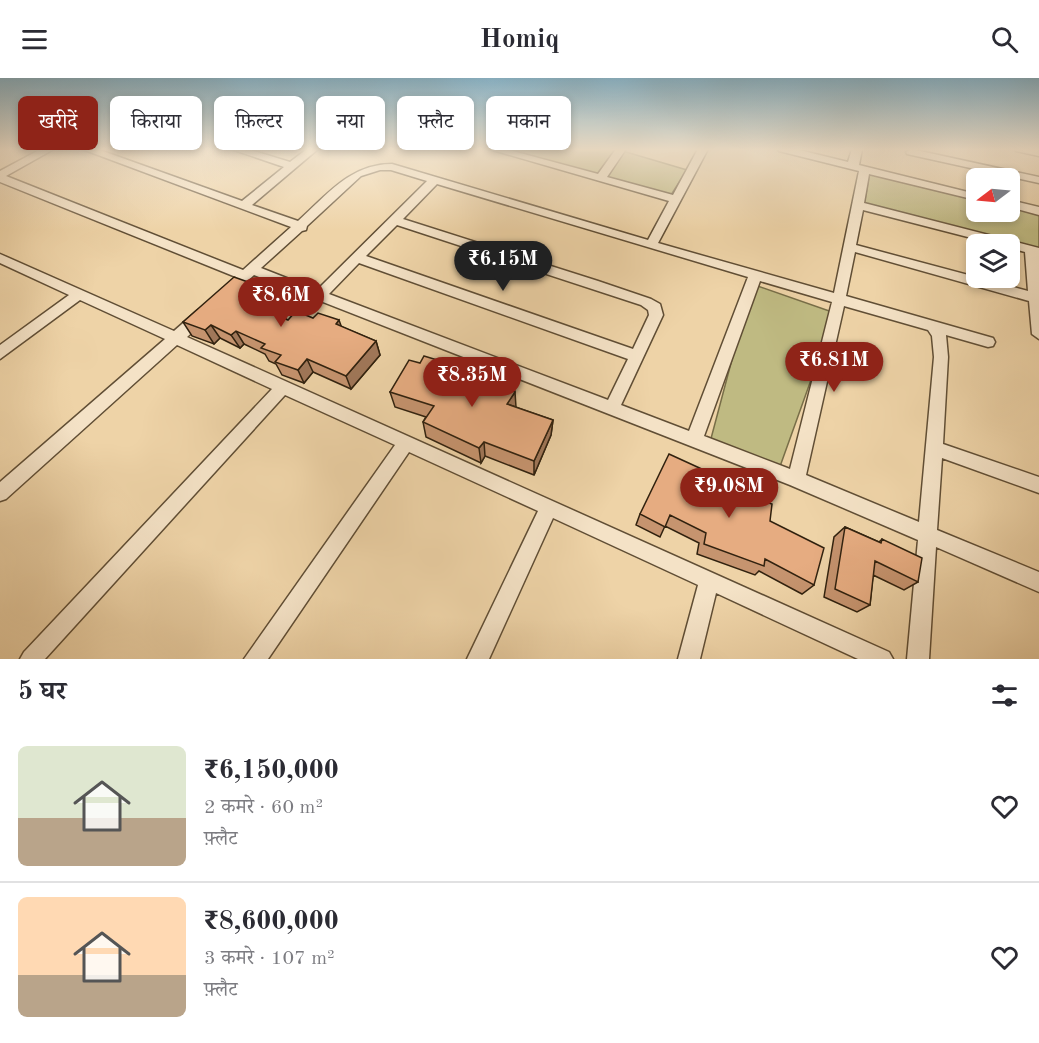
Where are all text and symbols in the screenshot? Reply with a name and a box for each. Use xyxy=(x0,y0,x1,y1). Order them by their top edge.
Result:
icon: menu xyxy=(18,23,51,56)
icon: search xyxy=(988,23,1021,56)
text: Homiq xyxy=(480,26,559,53)
chip: खरीदें xyxy=(18,96,98,150)
chip: किराया xyxy=(110,96,202,150)
chip: फ़िल्टर xyxy=(214,96,304,150)
chip: नया xyxy=(316,96,385,150)
chip: फ़्लैट xyxy=(397,96,474,150)
chip: मकान xyxy=(486,96,571,150)
north arrow xyxy=(966,168,1020,222)
map controls xyxy=(966,168,1020,288)
button: layers xyxy=(966,234,1020,288)
pin: ₹6.15M xyxy=(454,241,552,292)
text: ₹6.15M xyxy=(468,250,538,270)
pin: ₹8.6M xyxy=(239,277,323,328)
text: ₹8.6M xyxy=(252,286,310,306)
pin: ₹6.81M xyxy=(785,342,883,393)
text: ₹6.81M xyxy=(799,351,869,371)
pin: ₹8.35M xyxy=(423,357,521,408)
text: ₹8.35M xyxy=(437,366,507,386)
pin: ₹9.08M xyxy=(680,468,778,519)
text: ₹9.08M xyxy=(694,477,764,497)
text: 5 घर xyxy=(18,679,66,705)
icon: filters xyxy=(988,679,1021,712)
text: ₹6,150,000 xyxy=(204,758,339,784)
icon: home xyxy=(66,770,138,842)
icon: heart xyxy=(988,790,1021,823)
text: 2 कमरे · 60 m² xyxy=(204,798,323,818)
text: फ़्लैट xyxy=(204,830,237,850)
text: ₹8,600,000 xyxy=(204,909,339,935)
icon: home xyxy=(66,921,138,993)
icon: heart xyxy=(988,941,1021,974)
text: 3 कमरे · 107 m² xyxy=(204,949,335,969)
text: फ़्लैट xyxy=(204,981,237,1001)

